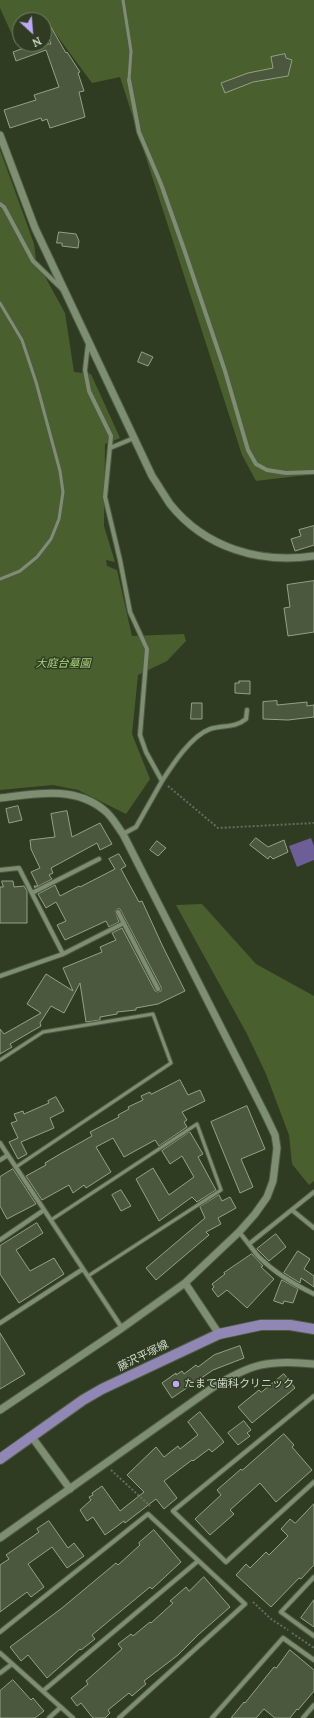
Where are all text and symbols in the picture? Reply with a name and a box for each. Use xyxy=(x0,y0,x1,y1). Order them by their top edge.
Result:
north arrow xyxy=(12,12,52,52)
text: N xyxy=(30,34,44,50)
park label: 大庭台墓園 xyxy=(36,657,90,671)
street label: 藤沢平塚線 xyxy=(115,1338,171,1374)
place label: たまて歯科クリニック xyxy=(184,1377,294,1391)
marker: たまて歯科クリニック xyxy=(171,1379,181,1389)

